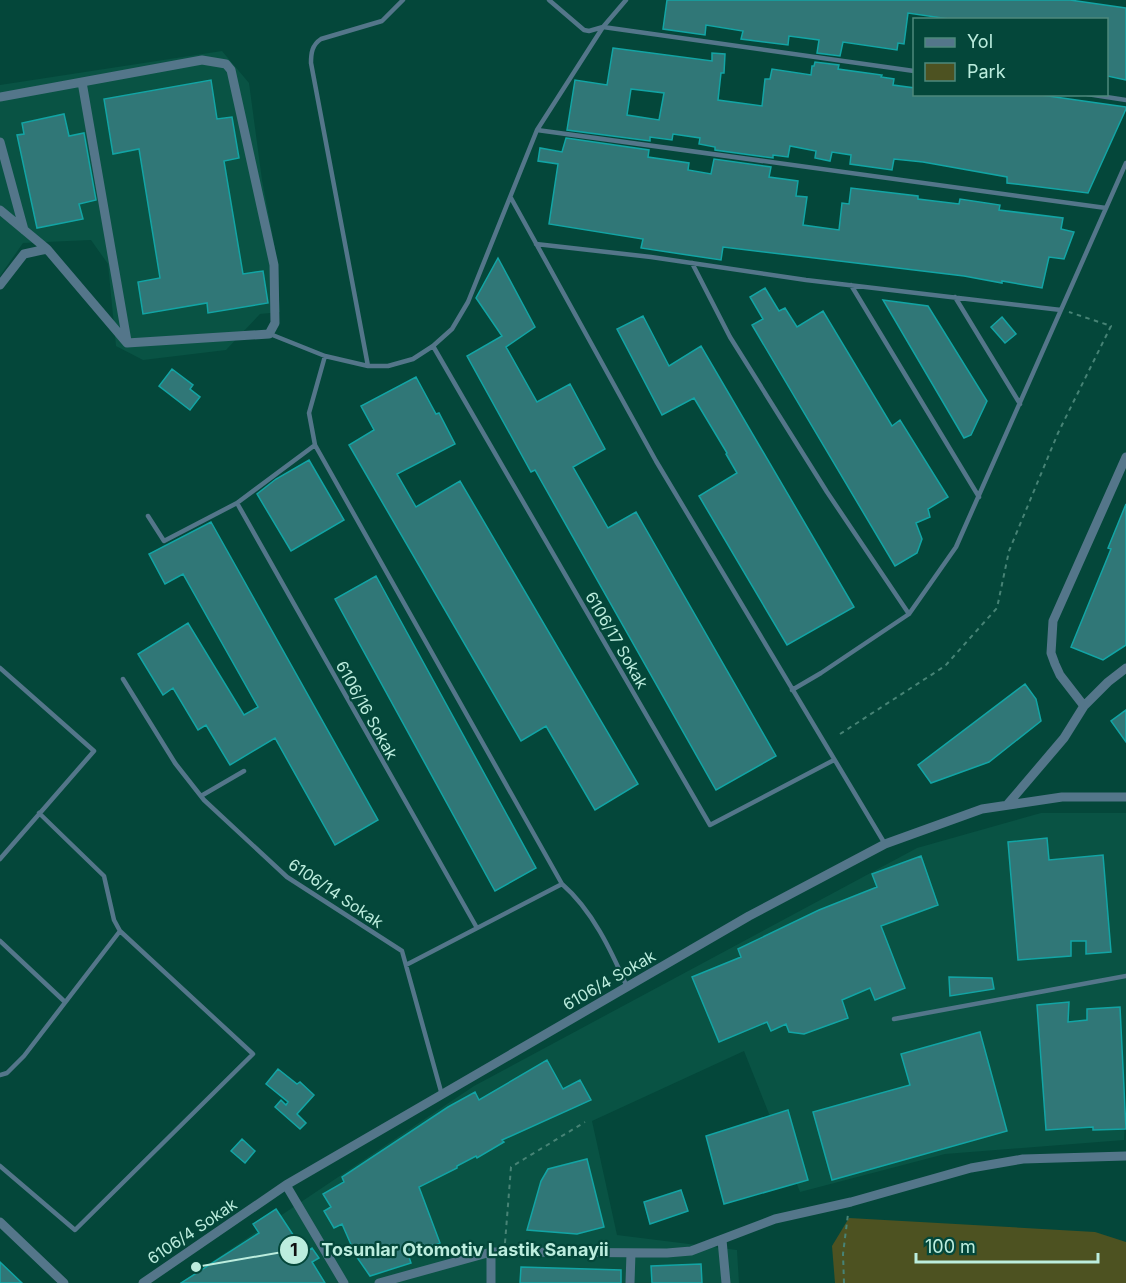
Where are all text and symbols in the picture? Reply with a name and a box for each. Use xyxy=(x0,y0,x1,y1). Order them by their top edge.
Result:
legend xyxy=(913,18,1108,96)
text: Yol xyxy=(967,31,993,52)
text: Park xyxy=(967,61,1006,82)
street label: 6106/17 Sokak xyxy=(581,588,653,692)
street label: 6106/16 Sokak xyxy=(332,657,402,763)
street label: 6106/14 Sokak xyxy=(285,854,387,932)
street label: 6106/4 Sokak xyxy=(559,945,659,1015)
street label: 6106/4 Sokak xyxy=(144,1194,241,1268)
scale bar xyxy=(916,1226,1098,1264)
callout: Tosunlar Otomotiv Lastik Sanayii xyxy=(279,1232,621,1268)
text: 100 m xyxy=(925,1236,976,1257)
text: 1 xyxy=(290,1239,298,1260)
text: Tosunlar Otomotiv Lastik Sanayii xyxy=(321,1239,609,1260)

